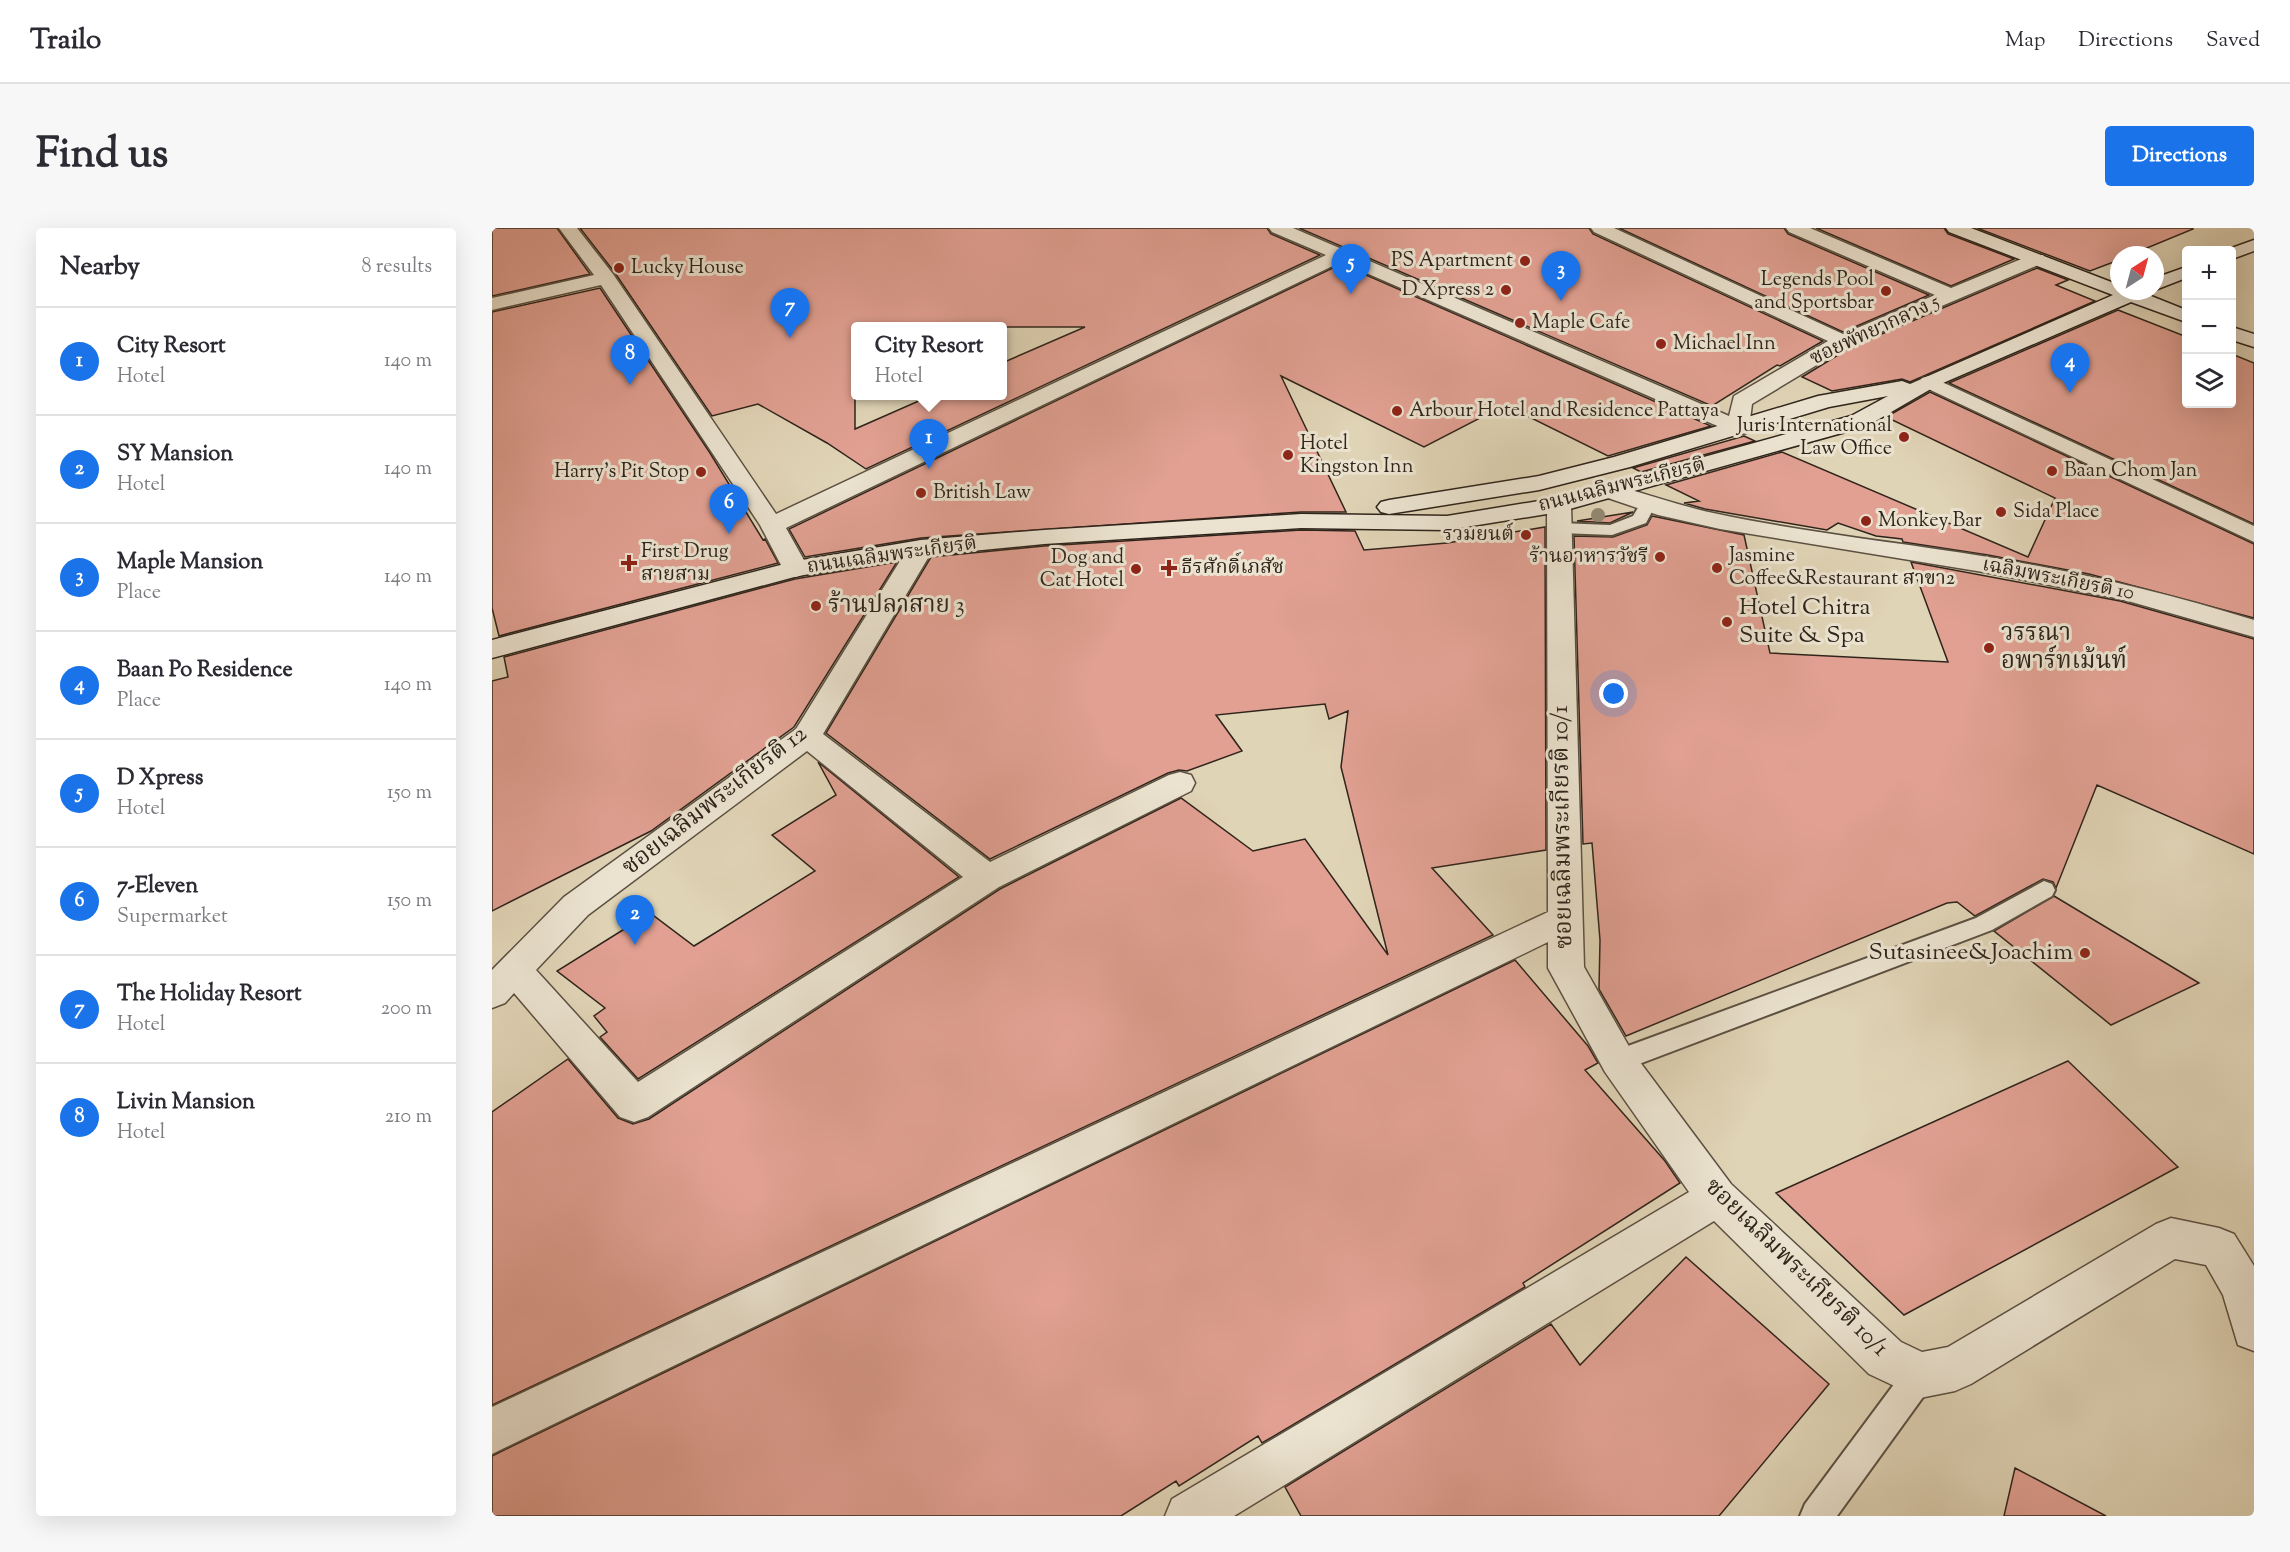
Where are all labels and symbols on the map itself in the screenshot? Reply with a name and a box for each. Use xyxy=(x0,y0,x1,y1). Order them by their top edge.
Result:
pin: 5 xyxy=(1332,244,1370,294)
north arrow xyxy=(2110,246,2164,300)
place label: PS Apartment xyxy=(1391,247,1513,276)
pin: 3 xyxy=(1542,251,1580,301)
place label: Lucky House xyxy=(631,254,744,283)
marker: PS Apartment xyxy=(1518,254,1532,268)
marker: Lucky House xyxy=(612,261,626,275)
place label: Legends Pool and Sportsbar xyxy=(1754,266,1874,318)
place label: D Xpress 2 xyxy=(1402,276,1494,305)
marker: D Xpress 2 xyxy=(1499,283,1513,297)
marker: Legends Pool and Sportsbar xyxy=(1879,284,1893,298)
pin: 7 xyxy=(770,288,810,338)
street label: ซอยพัทยากลาง 5 xyxy=(1805,288,1945,374)
place label: Maple Cafe xyxy=(1532,309,1630,338)
marker: Maple Cafe xyxy=(1513,316,1527,330)
place label: Michael Inn xyxy=(1673,330,1776,359)
pin: 8 xyxy=(610,336,650,385)
marker: Michael Inn xyxy=(1654,337,1668,351)
pin: 4 xyxy=(2050,344,2090,393)
place label: Arbour Hotel and Residence Pattaya xyxy=(1409,397,1719,426)
marker: Arbour Hotel and Residence Pattaya xyxy=(1390,404,1404,418)
place label: Juris International Law Office xyxy=(1736,412,1892,464)
pin: 1 xyxy=(910,420,948,469)
place label: Hotel Kingston Inn xyxy=(1300,430,1414,482)
marker: Juris International Law Office xyxy=(1897,430,1911,444)
marker: Hotel Kingston Inn xyxy=(1281,448,1295,462)
street label: ถนนเฉลิมพระเกียรติ xyxy=(1535,451,1709,521)
place label: Baan Chom Jan xyxy=(2064,457,2198,486)
place label: Harry's Pit Stop xyxy=(554,458,689,487)
marker: Baan Chom Jan xyxy=(2045,464,2059,478)
marker: Harry's Pit Stop xyxy=(694,465,708,479)
place label: British Law xyxy=(933,479,1031,508)
pin: 6 xyxy=(710,484,748,534)
marker: British Law xyxy=(914,486,928,500)
place label: Sida Place xyxy=(2013,498,2099,527)
marker: Sida Place xyxy=(1994,505,2008,519)
place label: Monkey Bar xyxy=(1878,507,1982,536)
marker: Monkey Bar xyxy=(1859,514,1873,528)
place label: รวมยนต์ xyxy=(1443,521,1514,550)
marker: รวมยนต์ xyxy=(1519,528,1533,542)
street label: ถนนเฉลิมพระเกียรติ xyxy=(805,530,979,582)
place label: First Drug สายสาม xyxy=(641,538,729,590)
place label: Jasmine Coffee&Restaurant สาขา2 xyxy=(1728,542,1955,594)
place label: ร้านอาหารวัชรี xyxy=(1529,543,1648,572)
place label: Dog and Cat Hotel xyxy=(1040,544,1124,596)
marker: ร้านอาหารวัชรี xyxy=(1653,550,1667,564)
place label: ธีรศักดิ์เภสัช xyxy=(1181,551,1284,583)
street label: เฉลิมพระเกียรติ 10 xyxy=(1980,551,2136,609)
marker: First Drug สายสาม xyxy=(622,556,636,570)
marker: ธีรศักดิ์เภสัช xyxy=(1162,561,1176,575)
marker: Jasmine Coffee&Restaurant สาขา2 xyxy=(1710,561,1724,575)
marker: Dog and Cat Hotel xyxy=(1129,562,1143,576)
place label: ร้านปลาสาย 3 xyxy=(828,589,965,623)
place label: Hotel Chitra Suite & Spa xyxy=(1739,591,1871,653)
marker: ร้านปลาสาย 3 xyxy=(809,599,823,613)
marker: Hotel Chitra Suite & Spa xyxy=(1720,615,1734,629)
place label: วรรณา อพาร์ทเม้นท์ xyxy=(2001,617,2127,679)
marker: วรรณา อพาร์ทเม้นท์ xyxy=(1982,641,1996,655)
your location xyxy=(1599,679,1628,708)
street label: ซอยเฉลิมพระเกียรติ 10/1 xyxy=(1544,705,1582,949)
street label: ซอยเฉลิมพระเกียรติ 12 xyxy=(615,718,815,884)
pin: 2 xyxy=(616,896,654,945)
place label: Sutasinee&Joachim xyxy=(1868,936,2073,970)
marker: Sutasinee&Joachim xyxy=(2078,946,2092,960)
street label: ซอยเฉลิมพระเกียรติ 10/1 xyxy=(1696,1171,1896,1365)

